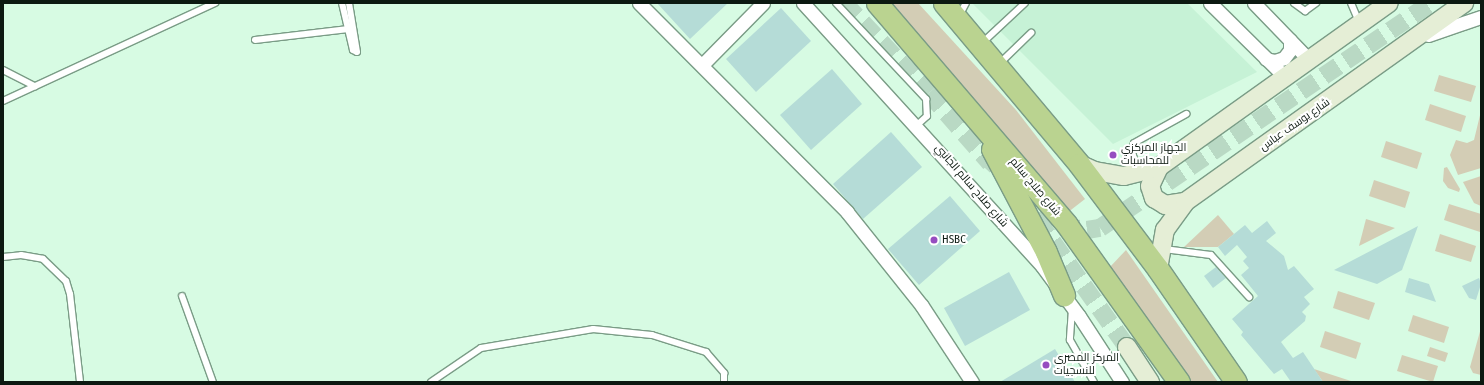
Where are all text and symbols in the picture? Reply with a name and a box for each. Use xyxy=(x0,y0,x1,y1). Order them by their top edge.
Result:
street label: شارع يوسف عباس xyxy=(1257,96,1333,154)
street label: شارع صلاح سالم الجانبي xyxy=(931,142,1011,230)
place label: الجهاز المركزي للمحاسبات xyxy=(1121,142,1186,168)
marker: الجهاز المركزي للمحاسبات xyxy=(1108,150,1118,160)
street label: شارع صلاح سالم xyxy=(1007,155,1063,219)
place label: HSBC xyxy=(942,233,966,247)
marker: HSBC xyxy=(929,235,939,245)
place label: المركز المصرى للنسجيات xyxy=(1054,352,1119,378)
marker: المركز المصرى للنسجيات xyxy=(1041,360,1051,370)

